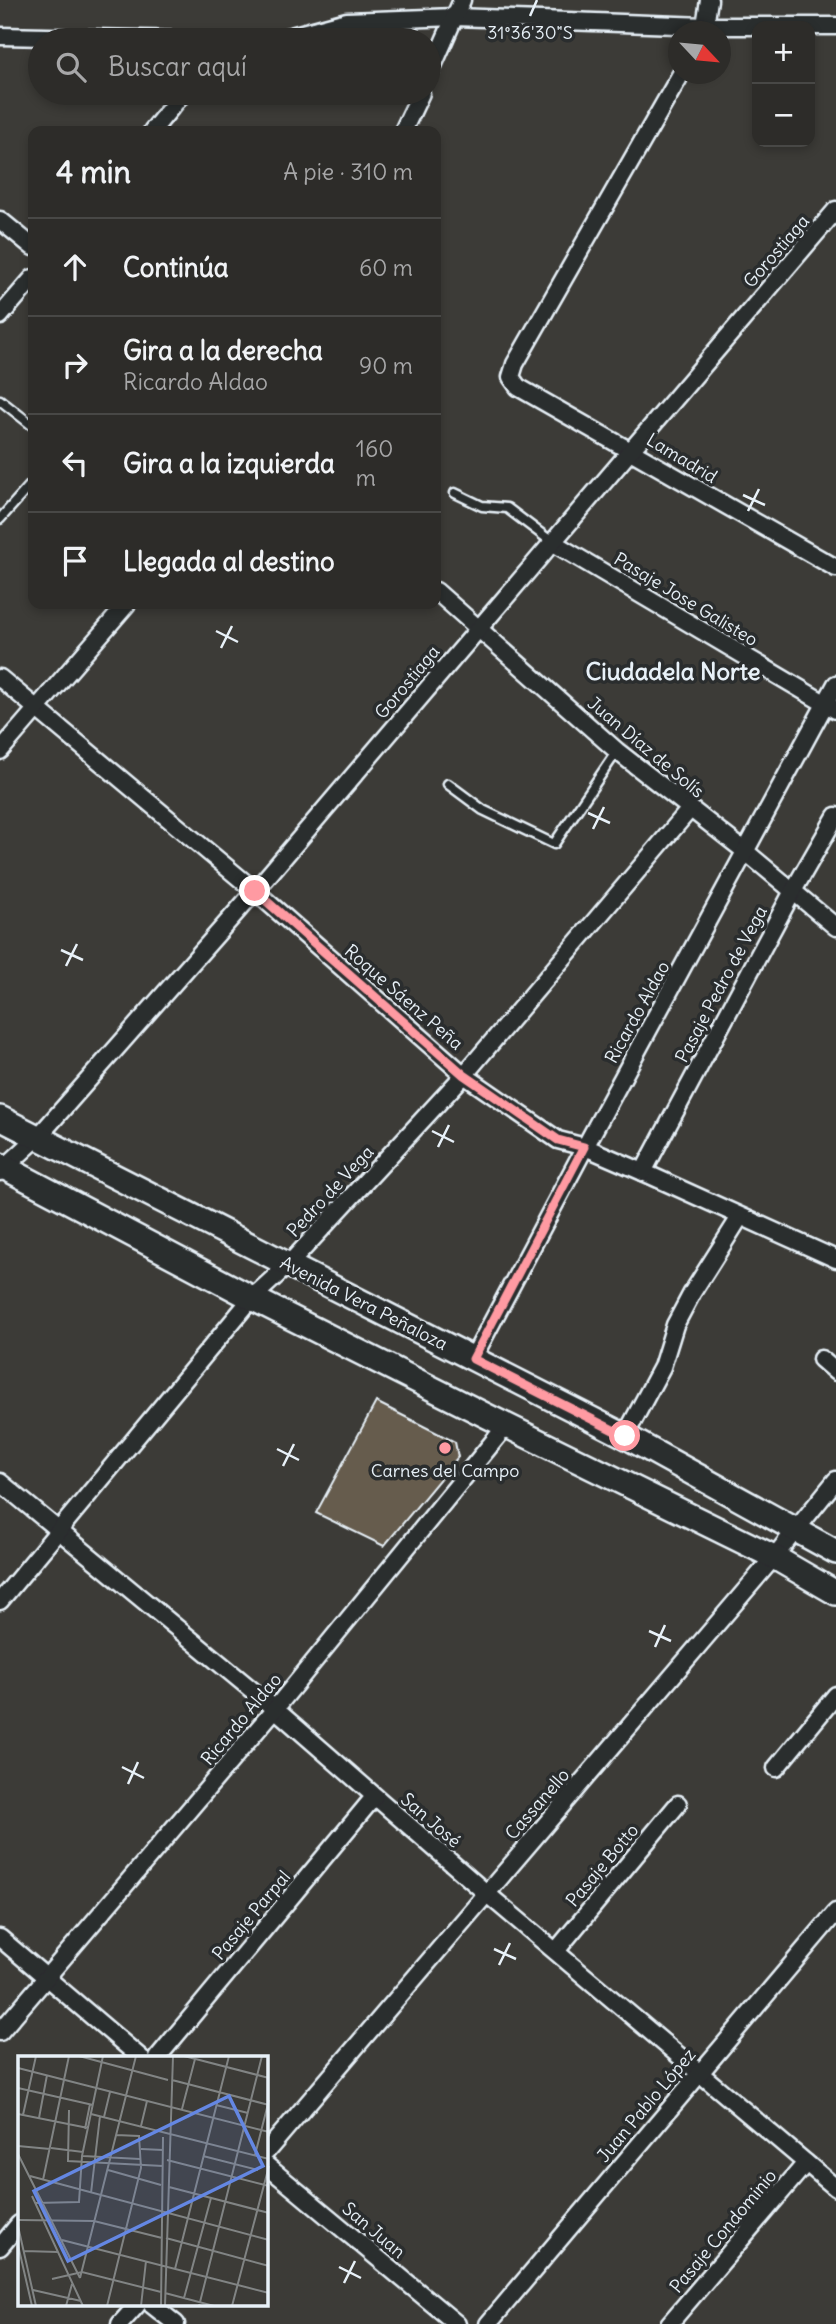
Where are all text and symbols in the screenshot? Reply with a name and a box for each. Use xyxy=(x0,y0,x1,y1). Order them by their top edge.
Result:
text: 31°36'30"S xyxy=(487,21,573,44)
north arrow xyxy=(668,21,731,84)
map controls xyxy=(752,21,815,147)
button: + xyxy=(752,21,815,84)
search box xyxy=(28,28,441,105)
icon: search xyxy=(52,48,90,86)
text: Buscar aquí xyxy=(108,50,247,83)
button: − xyxy=(752,84,815,147)
text: 4 min xyxy=(56,153,131,191)
text: A pie · 310 m xyxy=(283,157,413,186)
street label: Gorostiaga xyxy=(738,210,814,292)
icon: ahead xyxy=(56,248,94,286)
text: Continúa xyxy=(123,251,229,284)
text: 60 m xyxy=(359,253,413,282)
text: Gira a la derecha xyxy=(123,334,323,367)
icon: right xyxy=(56,346,94,384)
text: 90 m xyxy=(359,351,413,380)
text: Ricardo Aldao xyxy=(123,367,268,396)
street label: Lamadrid xyxy=(642,428,722,488)
text: 160 m xyxy=(356,434,393,492)
icon: left xyxy=(56,444,94,482)
text: Gira a la izquierda xyxy=(123,447,335,480)
icon: arrive xyxy=(56,542,94,580)
text: Llegada al destino xyxy=(123,545,335,578)
street label: Pasaje Jose Galisteo xyxy=(610,547,762,651)
street label: Gorostiaga xyxy=(370,640,444,724)
district label: Ciudadela Norte xyxy=(586,656,761,686)
street label: Juan Díaz de Solís xyxy=(583,691,709,803)
route end xyxy=(239,875,270,906)
street label: Pasaje Pedro de Vega xyxy=(670,902,772,1066)
street label: Roque Sáenz Peña xyxy=(340,939,468,1055)
street label: Ricardo Aldao xyxy=(599,957,675,1067)
street label: Pedro de Vega xyxy=(282,1140,378,1242)
street label: Avenida Vera Peñaloza xyxy=(276,1251,452,1355)
route start xyxy=(609,1420,640,1451)
marker: Carnes del Campo xyxy=(437,1440,453,1456)
place label: Carnes del Campo xyxy=(371,1459,519,1482)
street label: Ricardo Aldao xyxy=(196,1668,286,1770)
street label: Cassanello xyxy=(500,1764,574,1844)
street label: San José xyxy=(396,1788,466,1852)
street label: Pasaje Botto xyxy=(561,1819,643,1911)
street label: Pasaje Parpal xyxy=(207,1866,295,1964)
street label: Juan Pablo López xyxy=(592,2043,701,2167)
inset map xyxy=(18,2056,268,2306)
street label: Pasaje Condominio xyxy=(665,2164,781,2298)
street label: San Juan xyxy=(338,2197,410,2263)

